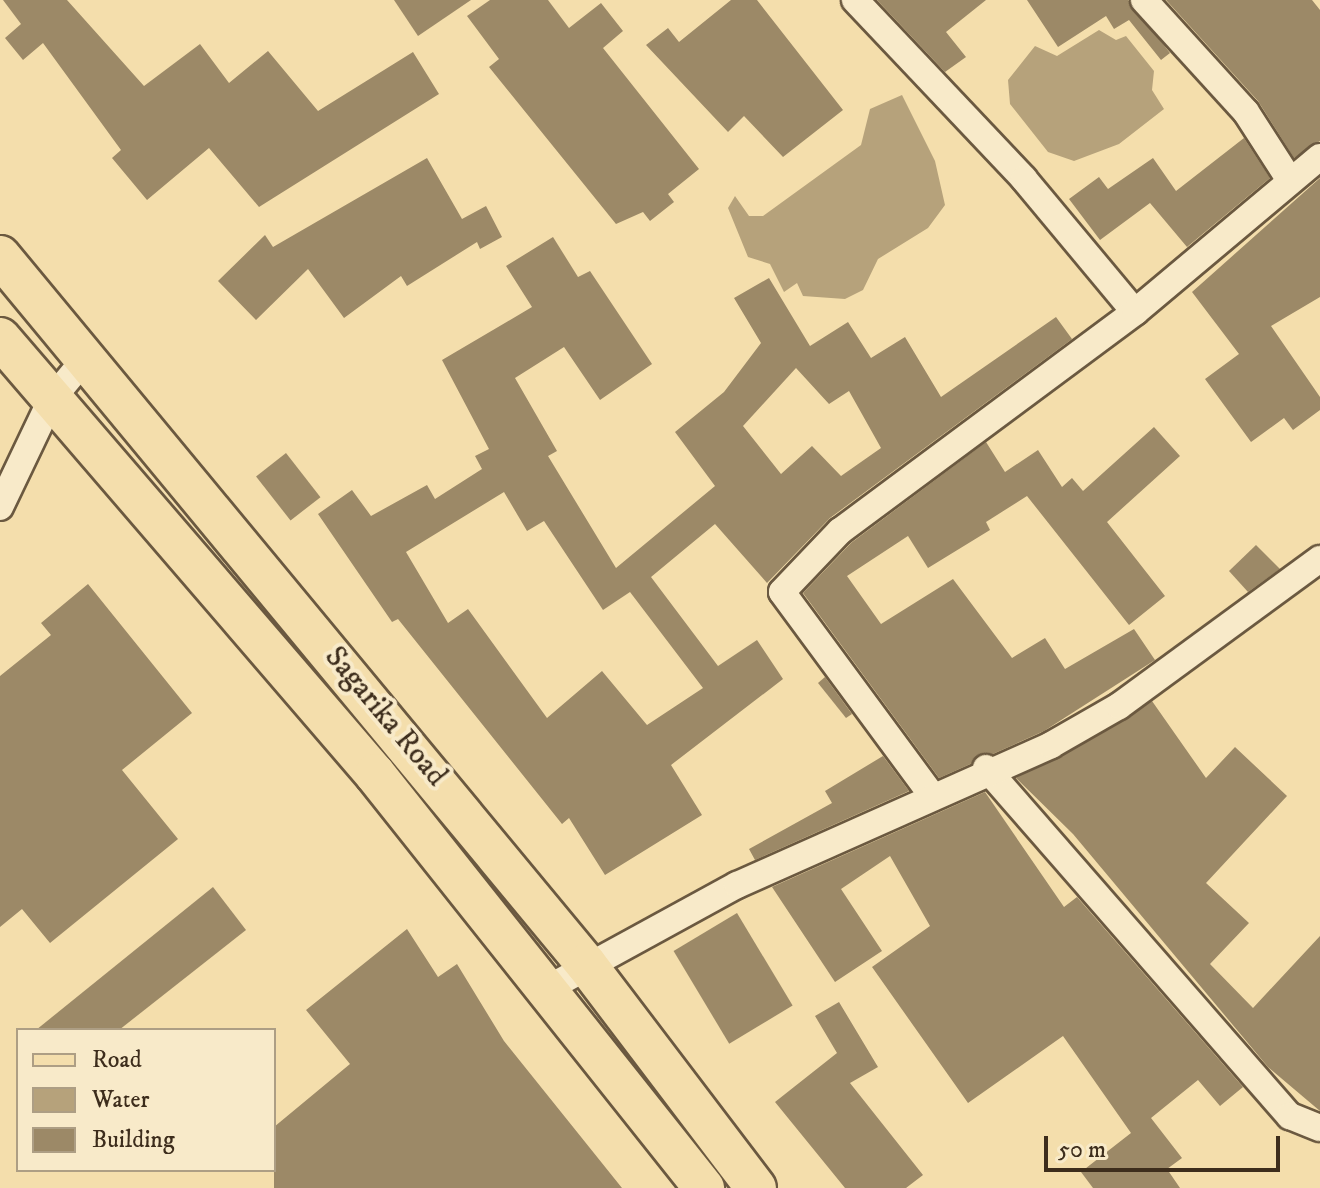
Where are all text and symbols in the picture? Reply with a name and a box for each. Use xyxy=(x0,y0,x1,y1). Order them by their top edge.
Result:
street label: Sagarika Road xyxy=(316,640,454,794)
legend xyxy=(16,1028,276,1172)
text: Road xyxy=(92,1045,142,1075)
text: Water xyxy=(92,1085,149,1115)
scale bar xyxy=(1048,1120,1284,1170)
text: Building xyxy=(92,1125,175,1155)
text: 50 m xyxy=(1058,1135,1106,1165)

